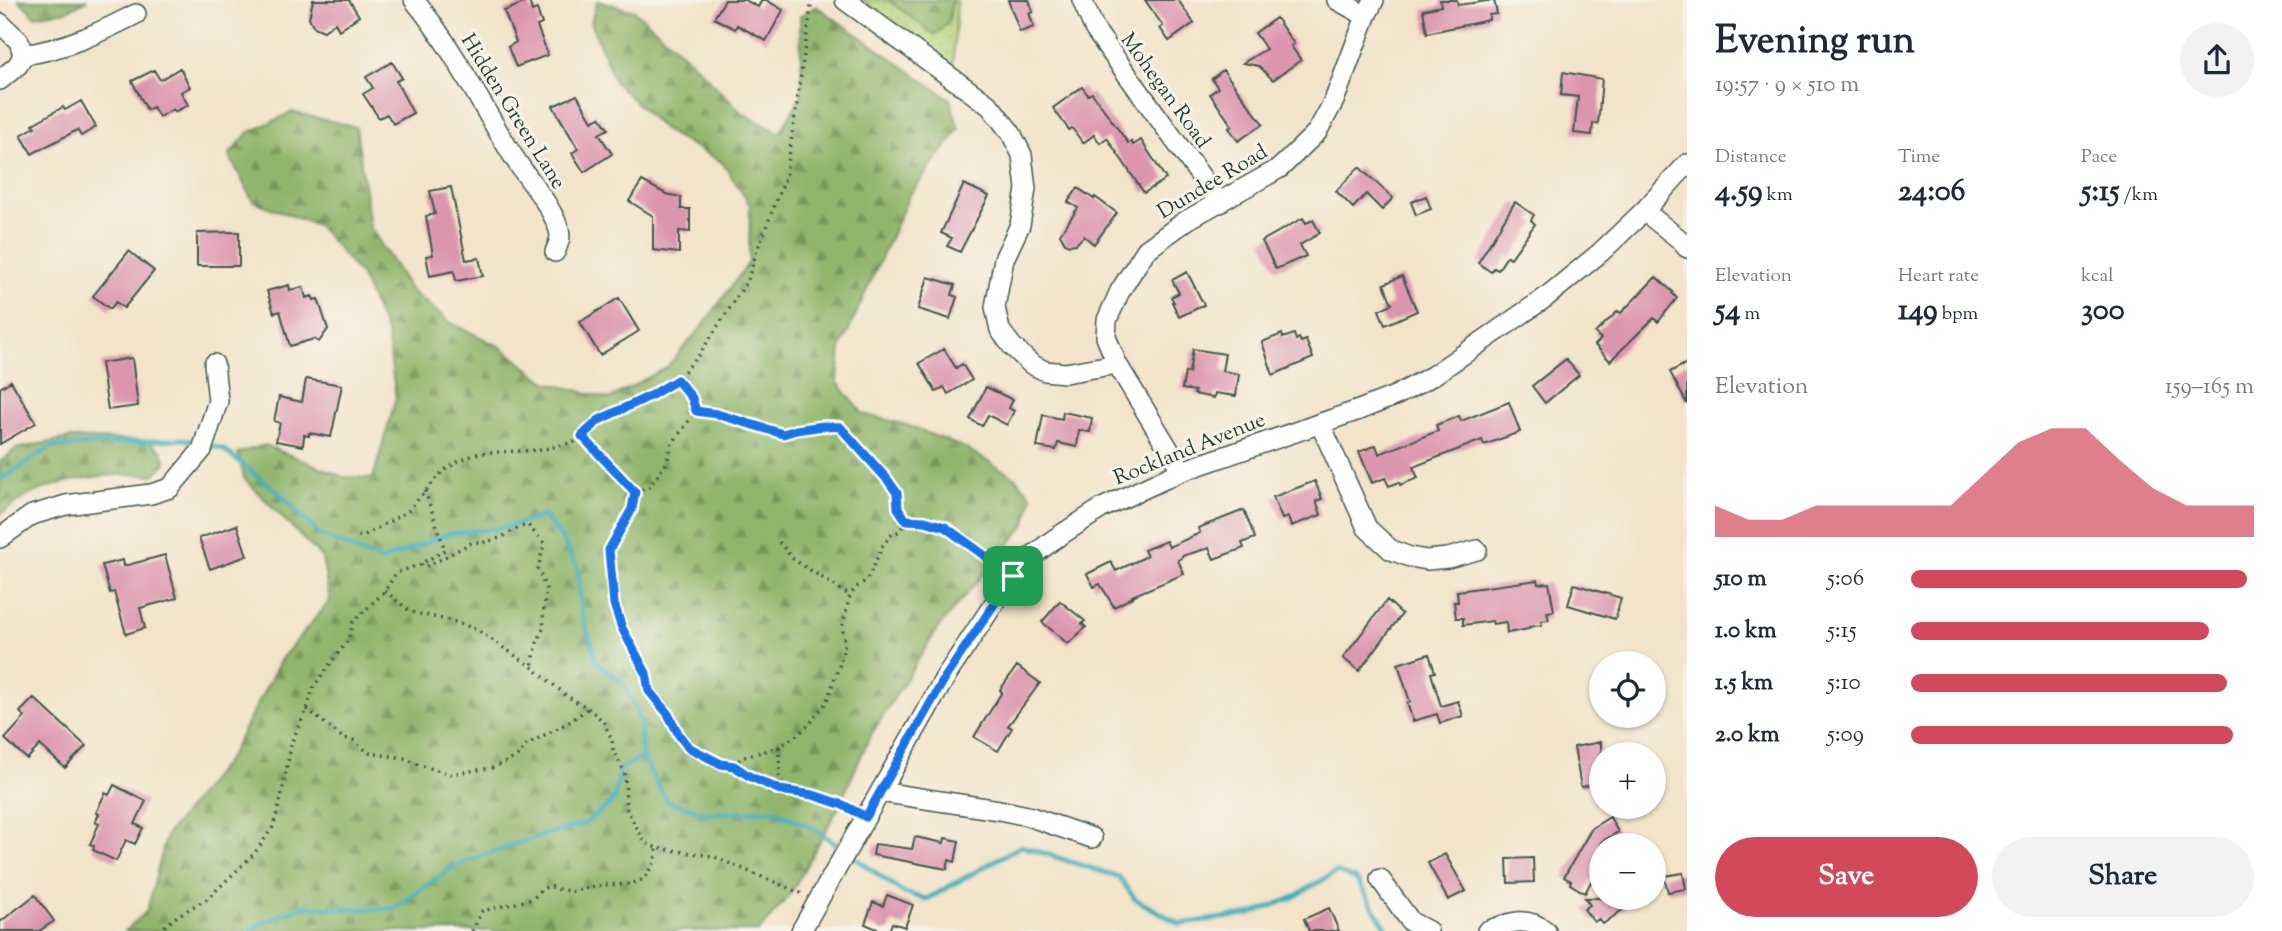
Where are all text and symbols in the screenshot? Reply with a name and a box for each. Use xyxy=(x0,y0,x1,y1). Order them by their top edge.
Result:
text: Evening run xyxy=(1715,16,1915,70)
button: share xyxy=(2180,23,2254,97)
street label: Mohegan Road xyxy=(1112,27,1217,155)
street label: Hidden Green Lane xyxy=(452,29,572,196)
text: 19:57 · 9 × 510 m xyxy=(1715,69,1859,102)
street label: Dundee Road xyxy=(1152,138,1274,227)
text: Distance xyxy=(1715,144,1787,171)
text: Time xyxy=(1898,144,1940,171)
text: Pace xyxy=(2081,144,2117,171)
text: 4.59 xyxy=(1715,171,1763,214)
text: 24:06 xyxy=(1898,171,1965,214)
text: 5:15 xyxy=(2081,171,2120,214)
text: km xyxy=(1763,182,1793,209)
text: /km xyxy=(2120,182,2158,209)
text: Elevation xyxy=(1715,263,1792,290)
text: Heart rate xyxy=(1898,263,1979,290)
text: kcal xyxy=(2081,263,2114,290)
text: 54 xyxy=(1715,290,1740,333)
text: 149 xyxy=(1898,290,1938,333)
text: 300 xyxy=(2081,290,2125,333)
text: m xyxy=(1740,301,1760,328)
text: bpm xyxy=(1938,301,1978,328)
text: Elevation xyxy=(1715,371,1808,404)
text: 159–165 m xyxy=(2165,371,2254,404)
street label: Rockland Avenue xyxy=(1109,406,1270,494)
pin xyxy=(983,546,1043,606)
icon: arrive xyxy=(994,557,1032,595)
text: 510 m xyxy=(1715,563,1767,596)
text: 5:06 xyxy=(1827,563,1864,596)
text: 1.0 km xyxy=(1715,615,1777,648)
text: 5:15 xyxy=(1827,615,1857,648)
map controls xyxy=(1589,651,1666,910)
button: locate xyxy=(1589,651,1666,728)
text: 1.5 km xyxy=(1715,667,1773,700)
text: 5:10 xyxy=(1827,667,1861,700)
text: 2.0 km xyxy=(1715,719,1780,752)
text: 5:09 xyxy=(1827,719,1864,752)
button: + xyxy=(1589,742,1666,819)
button: − xyxy=(1589,833,1666,910)
button: Save xyxy=(1715,837,1978,917)
button: Share xyxy=(1992,837,2254,917)

